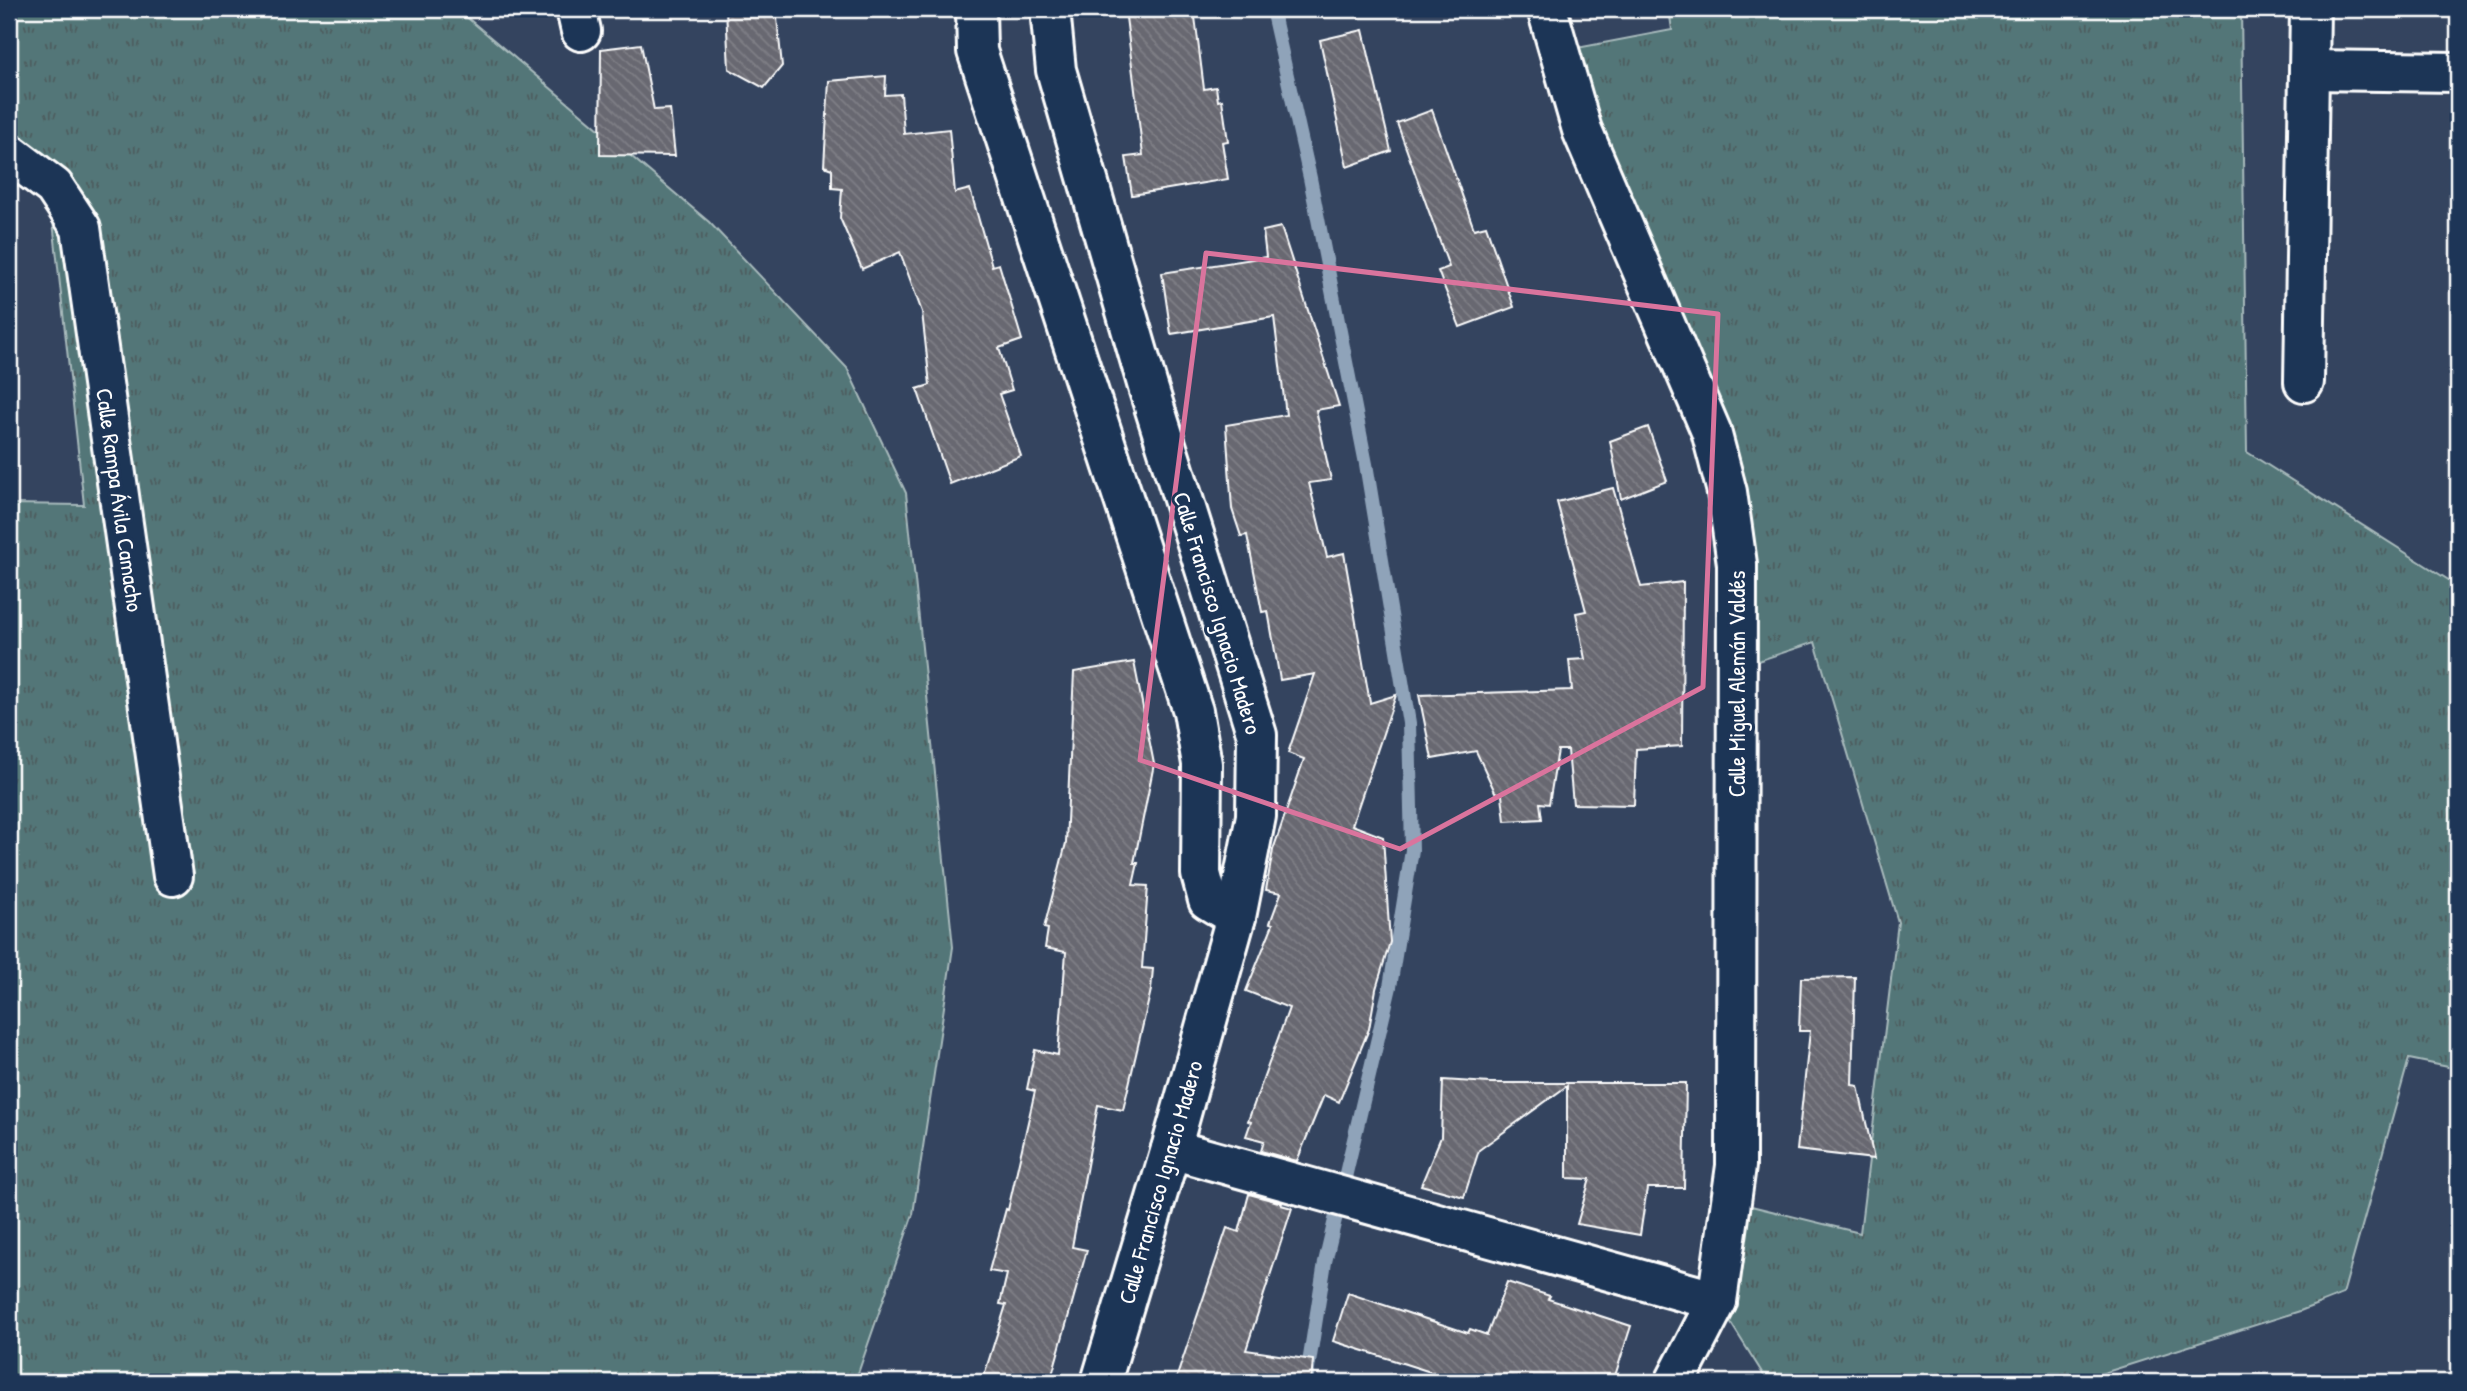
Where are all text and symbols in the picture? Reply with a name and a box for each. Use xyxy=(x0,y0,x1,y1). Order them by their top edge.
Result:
street label: Calle Rampa Ávila Camacho xyxy=(89,386,151,614)
street label: Calle Francisco Ignacio Madero xyxy=(1166,488,1270,738)
street label: Calle Miguel Alemán Valdés xyxy=(1721,571,1752,797)
street label: Calle Francisco Ignacio Madero xyxy=(1110,1057,1210,1307)

